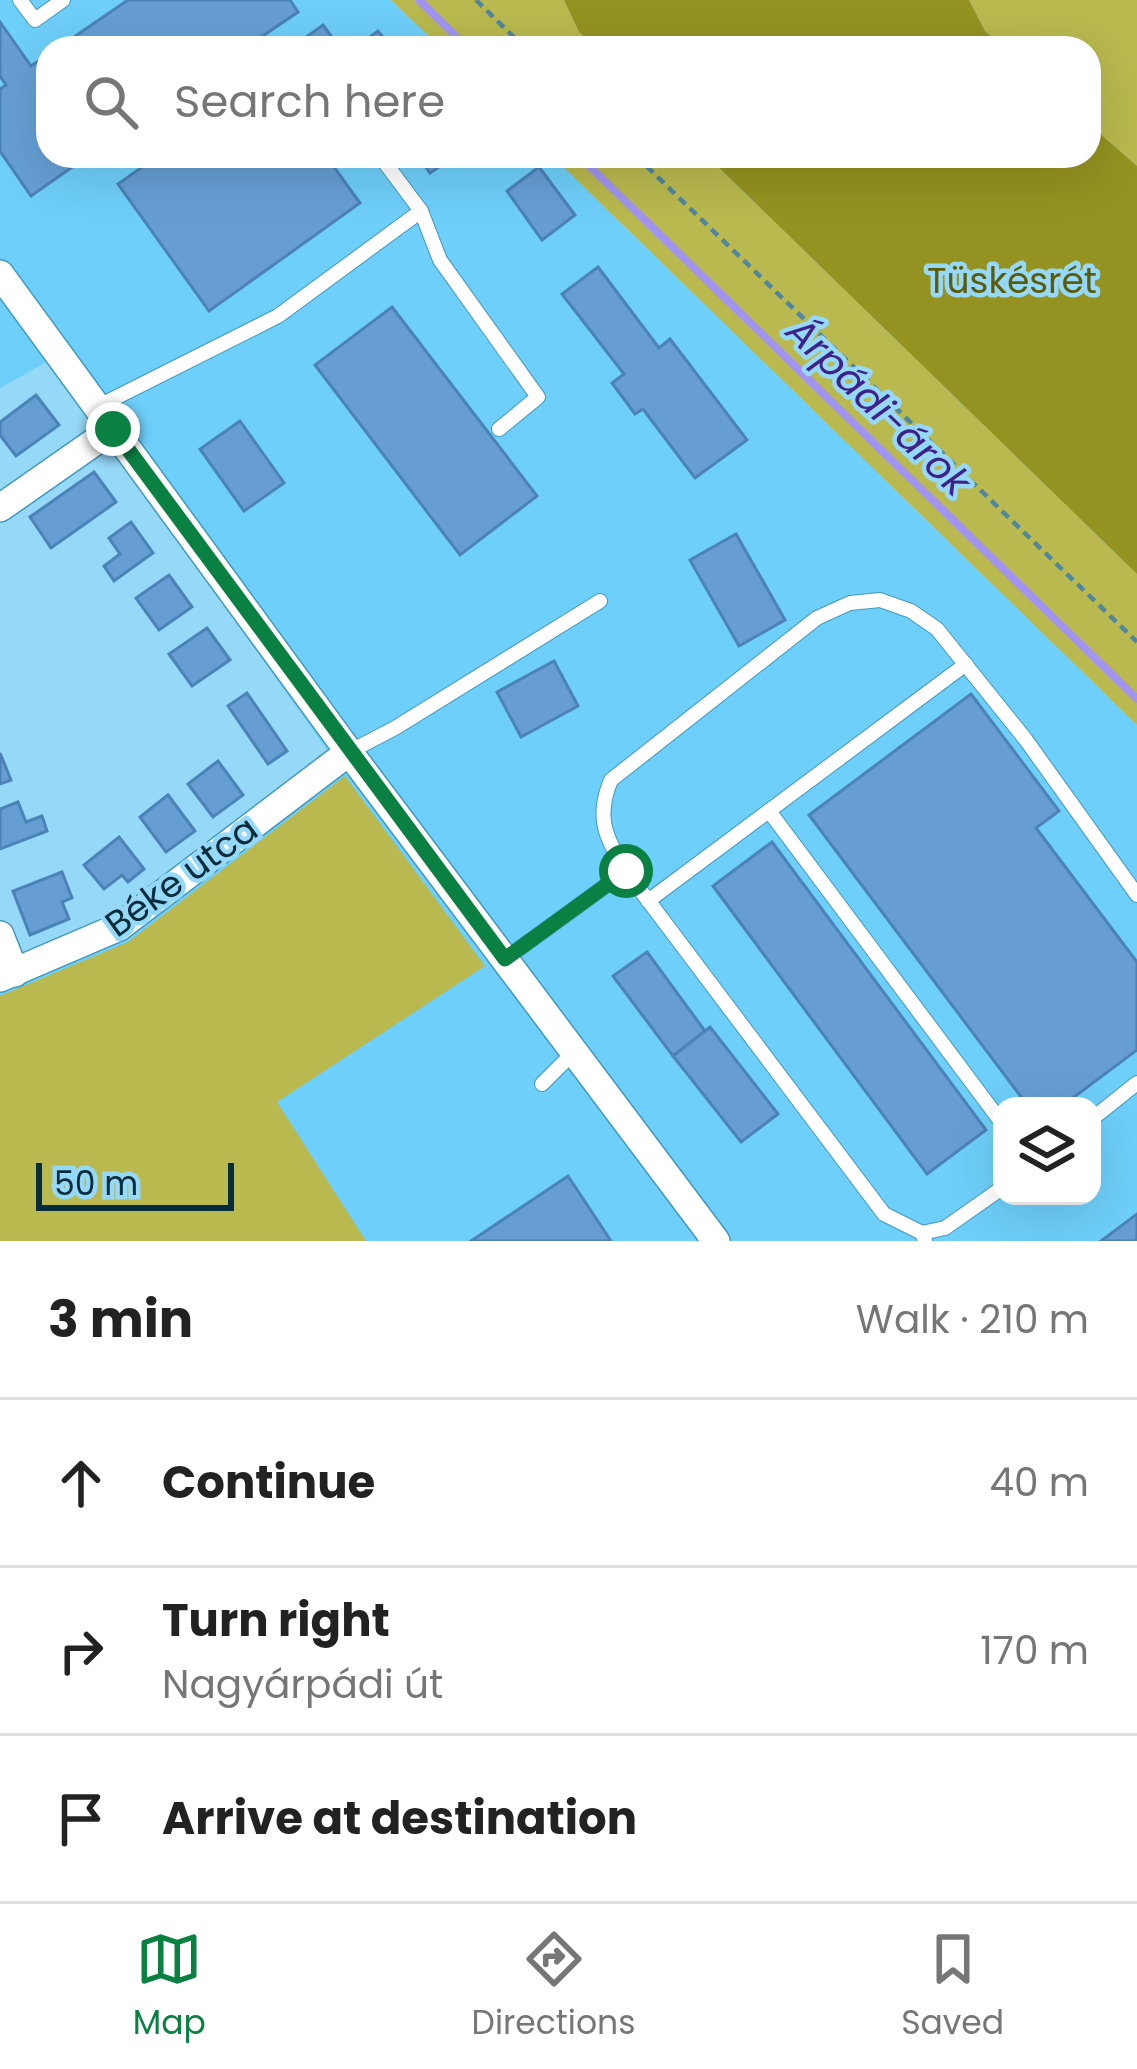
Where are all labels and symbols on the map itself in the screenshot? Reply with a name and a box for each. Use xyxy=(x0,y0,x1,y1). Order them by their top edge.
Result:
park label: Tüskésrét xyxy=(927,255,1097,306)
water label: Árpádi-árok xyxy=(774,304,984,510)
route end xyxy=(86,402,140,456)
street label: Béke utca xyxy=(95,804,268,949)
route start xyxy=(599,844,653,898)
scale bar xyxy=(36,1157,234,1210)

